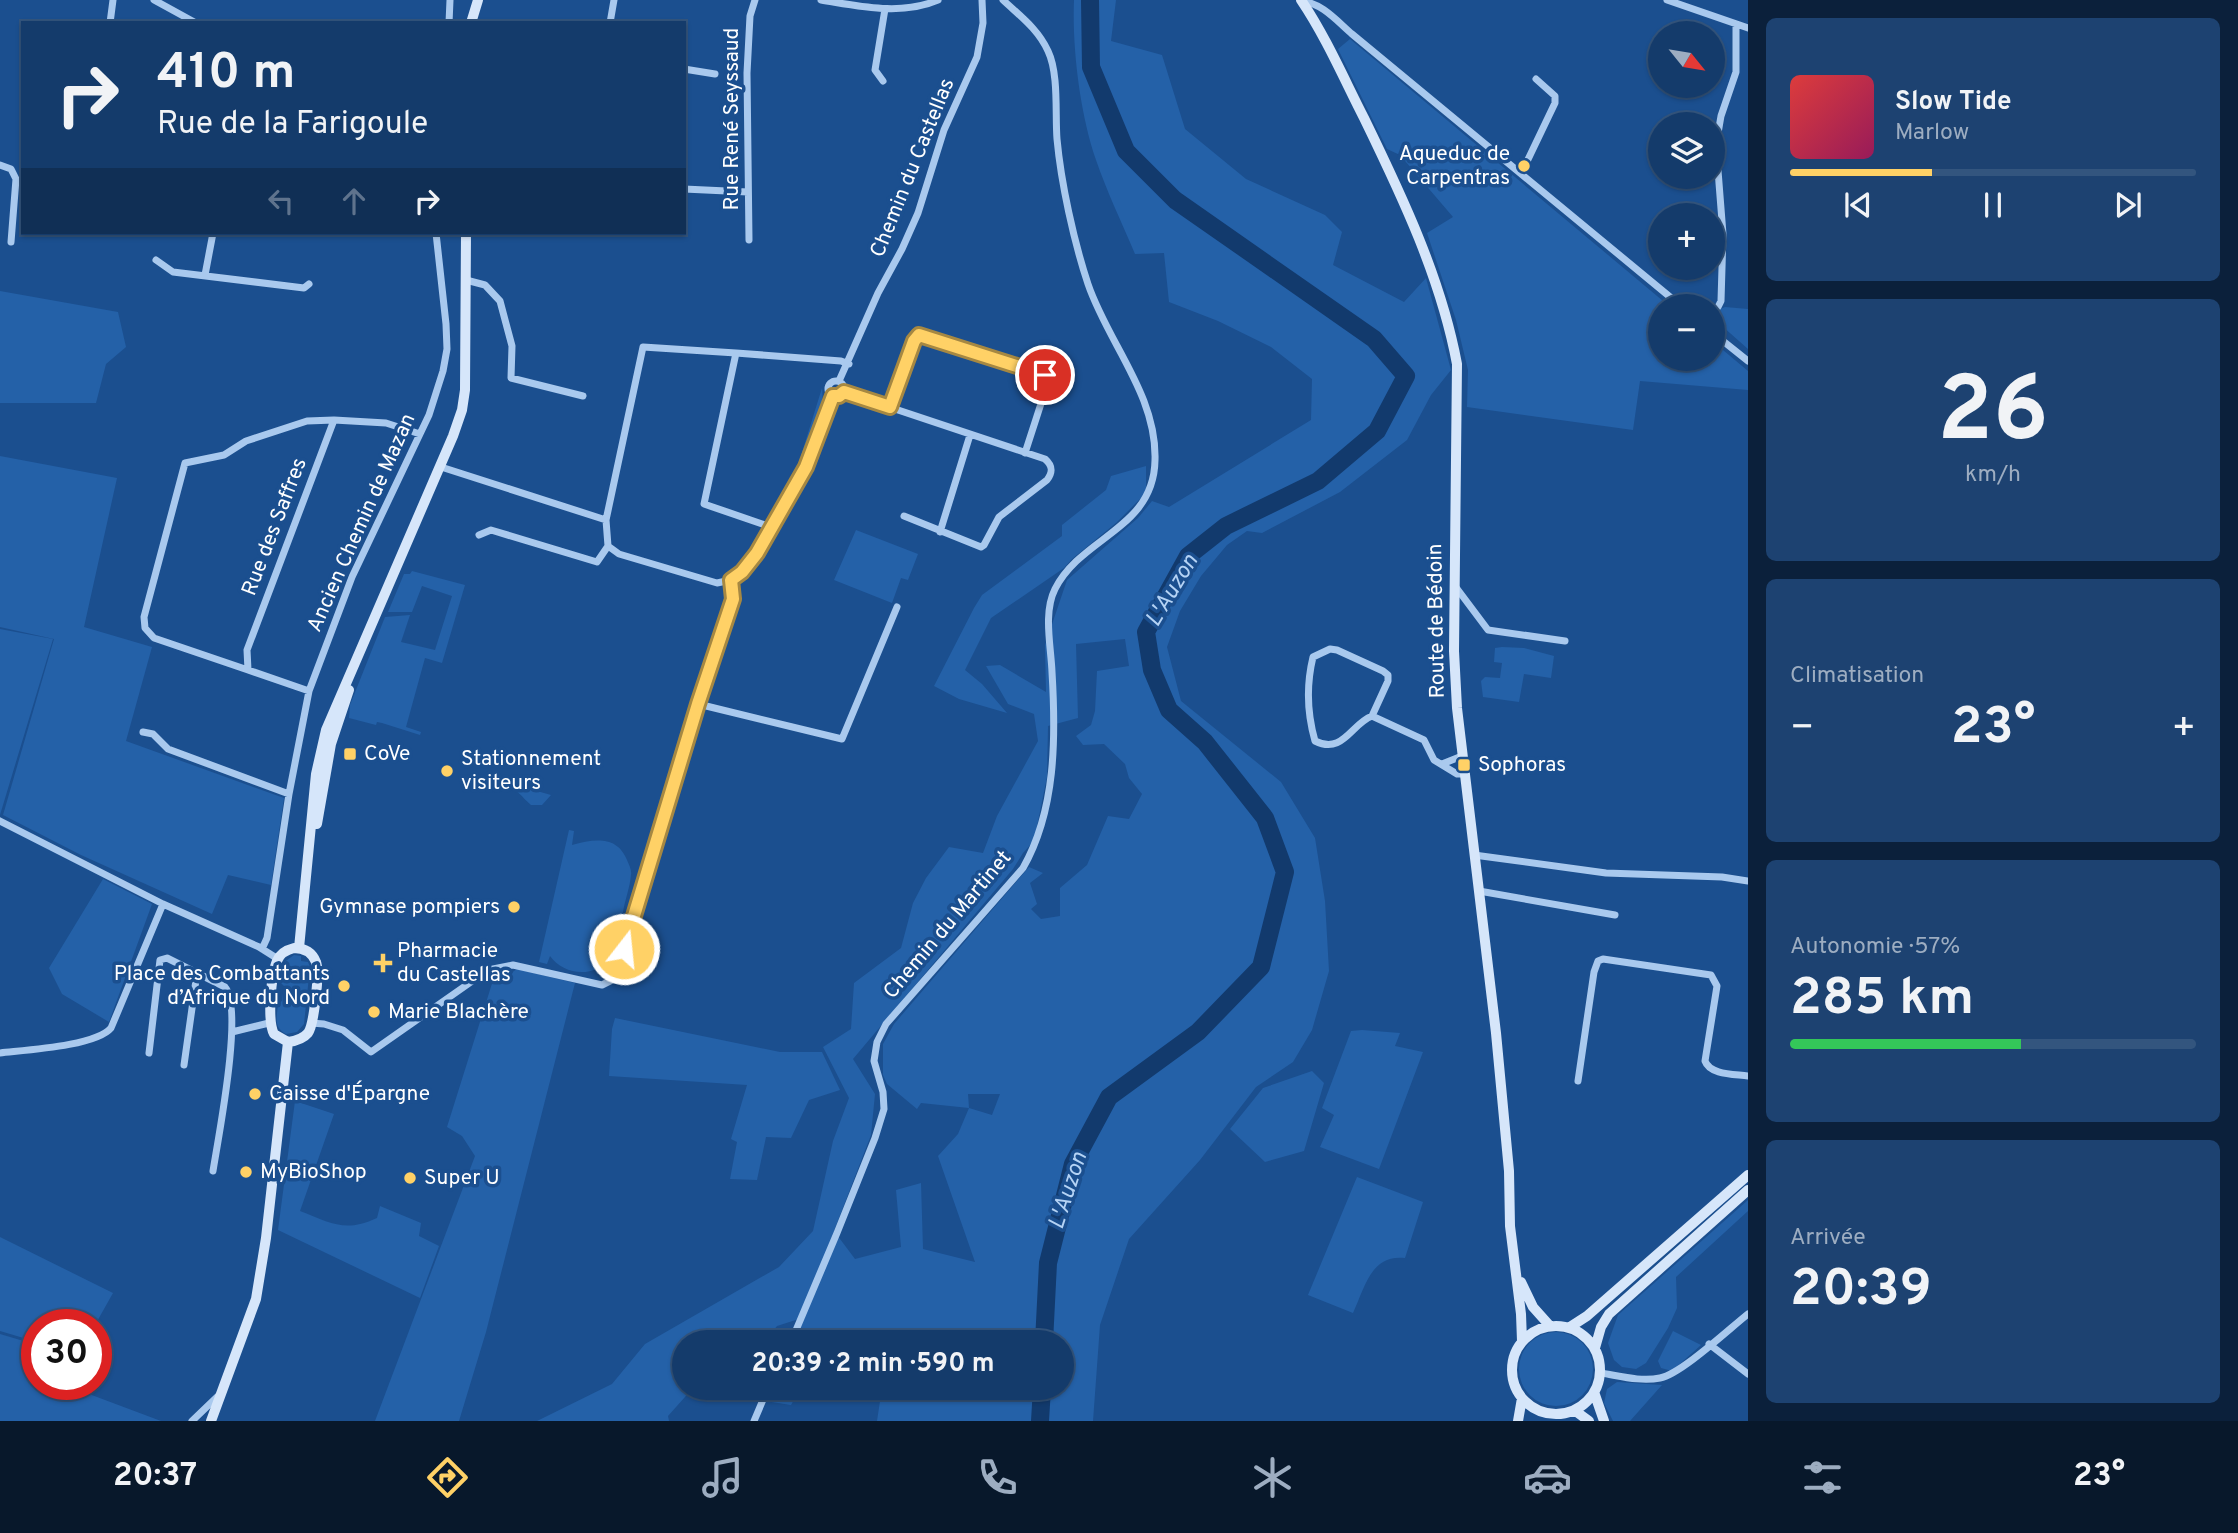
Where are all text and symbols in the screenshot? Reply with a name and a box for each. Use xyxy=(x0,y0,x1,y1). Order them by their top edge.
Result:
north arrow xyxy=(1648,21,1726,98)
map controls xyxy=(1648,21,1725,371)
street label: Rue René Seyssaud xyxy=(719,28,746,210)
text: 410 m xyxy=(157,44,295,106)
icon: right xyxy=(42,49,133,140)
street label: Chemin du Castellas xyxy=(865,74,961,262)
text: Slow Tide xyxy=(1895,86,2012,119)
text: Rue de la Farigoule xyxy=(157,105,428,145)
button: layers xyxy=(1648,112,1725,189)
text: Marlow xyxy=(1895,119,1969,148)
place label: Aqueduc de Carpentras xyxy=(1399,141,1510,192)
marker: Aqueduc de Carpentras xyxy=(1516,158,1532,174)
icon: left xyxy=(262,182,300,220)
icon: ahead xyxy=(335,182,373,220)
icon: right xyxy=(408,182,446,220)
icon: previous xyxy=(1839,186,1877,224)
icon: pause xyxy=(1974,186,2012,224)
icon: next xyxy=(2109,186,2147,224)
button: + xyxy=(1648,203,1725,280)
button: − xyxy=(1648,294,1725,371)
pin xyxy=(1015,345,1075,405)
icon: arrive xyxy=(1026,356,1064,394)
text: 26 xyxy=(1937,358,2049,473)
street label: Ancien Chemin de Mazan xyxy=(302,409,422,637)
street label: Rue des Saffres xyxy=(236,454,314,600)
text: km/h xyxy=(1965,461,2021,490)
street label: Route de Bédoin xyxy=(1422,543,1452,699)
water label: L'Auzon xyxy=(1140,549,1206,633)
text: Climatisation xyxy=(1790,662,1924,691)
text: 23° xyxy=(1951,696,2035,762)
text: − xyxy=(1790,705,1815,754)
text: + xyxy=(2171,705,2196,754)
place label: CoVe xyxy=(364,741,410,768)
marker: CoVe xyxy=(342,746,358,762)
place label: Stationnement visiteurs xyxy=(461,746,601,797)
place label: Sophoras xyxy=(1478,752,1566,779)
marker: Sophoras xyxy=(1456,757,1472,773)
marker: Stationnement visiteurs xyxy=(439,763,455,779)
street label: Chemin du Martinet xyxy=(878,845,1018,1005)
place label: Gymnase pompiers xyxy=(319,894,500,921)
marker: Gymnase pompiers xyxy=(506,899,522,915)
position arrow xyxy=(587,912,661,986)
text: Autonomie · 57% xyxy=(1790,933,1960,962)
place label: Pharmacie du Castellas xyxy=(397,938,511,989)
marker: Pharmacie du Castellas xyxy=(375,955,391,971)
place label: Place des Combattants d’Afrique du Nord xyxy=(114,961,330,1012)
text: 285 km xyxy=(1790,967,1974,1033)
marker: Place des Combattants d’Afrique du Nord xyxy=(336,978,352,994)
place label: Marie Blachère xyxy=(388,999,529,1026)
marker: Marie Blachère xyxy=(366,1004,382,1020)
place label: Caisse d'Épargne xyxy=(269,1080,430,1108)
marker: Caisse d'Épargne xyxy=(247,1086,263,1102)
water label: L'Auzon xyxy=(1043,1148,1095,1233)
place label: MyBioShop xyxy=(260,1159,367,1186)
marker: MyBioShop xyxy=(238,1164,254,1180)
place label: Super U xyxy=(424,1165,500,1192)
marker: Super U xyxy=(402,1170,418,1186)
text: Arrivée xyxy=(1790,1224,1866,1253)
text: 20:39 xyxy=(1790,1258,1932,1324)
speed limit sign: 30 xyxy=(21,1309,112,1400)
text: 20:39 · 2 min · 590 m xyxy=(751,1348,995,1381)
icon: directions xyxy=(423,1453,472,1502)
icon: music xyxy=(698,1453,747,1502)
icon: phone xyxy=(973,1453,1022,1502)
icon: climate xyxy=(1248,1453,1297,1502)
icon: car xyxy=(1523,1453,1572,1502)
icon: filters xyxy=(1798,1453,1847,1502)
text: 20:37 xyxy=(113,1457,197,1497)
text: 23° xyxy=(2073,1457,2125,1497)

